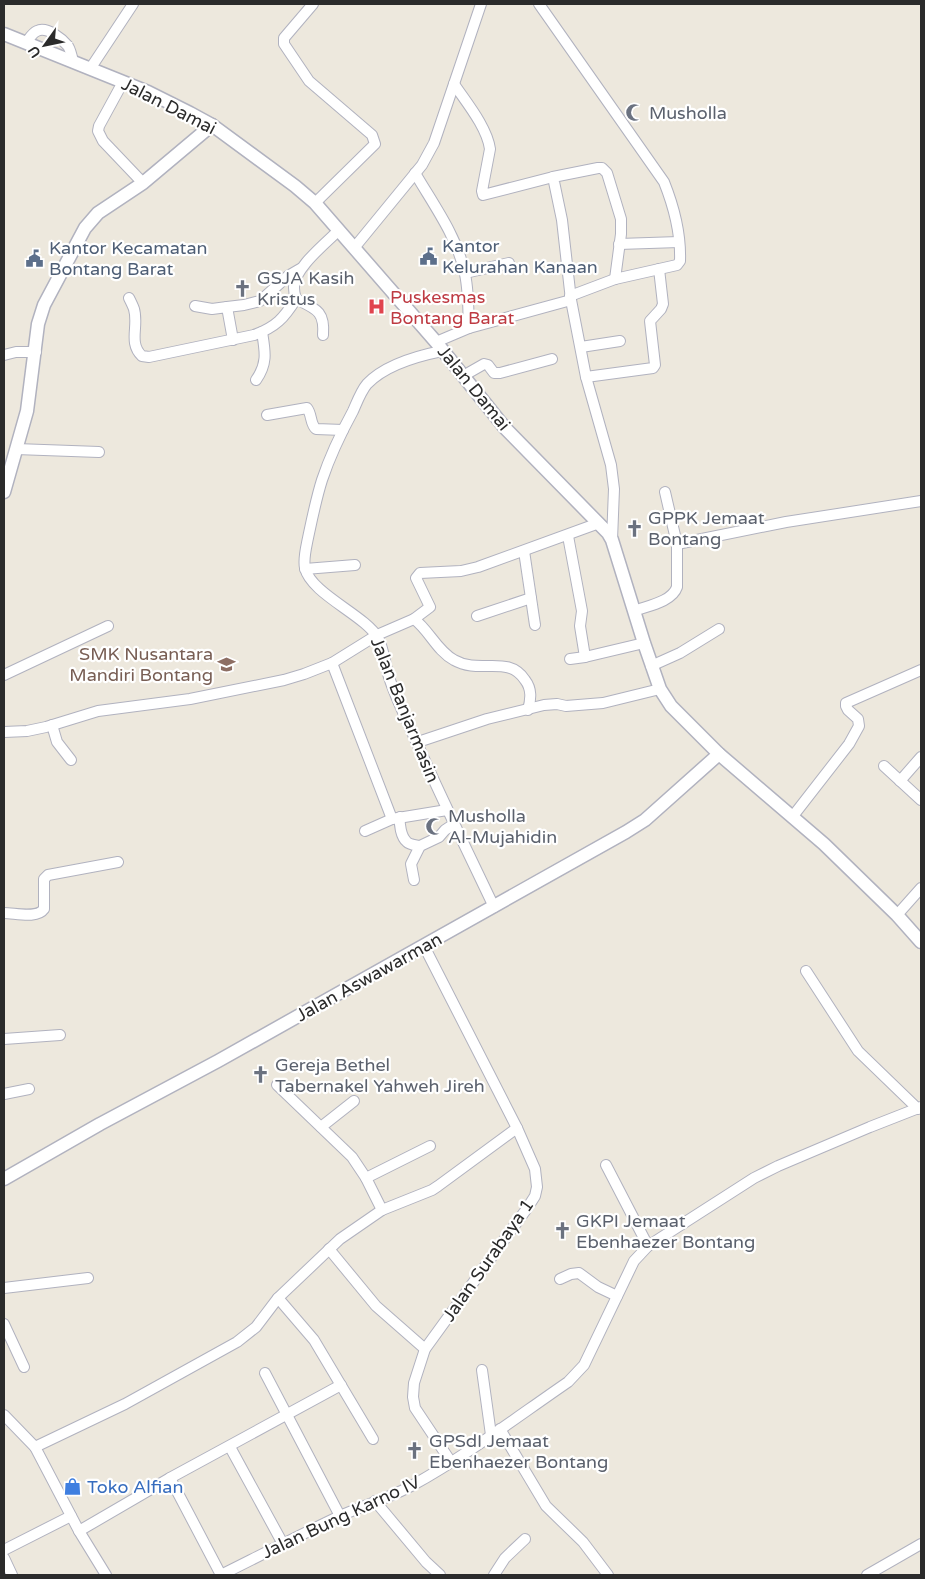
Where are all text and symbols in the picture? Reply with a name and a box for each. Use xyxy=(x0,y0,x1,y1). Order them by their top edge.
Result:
north arrow xyxy=(20,20,70,70)
text: U xyxy=(24,43,45,61)
street label: Jalan Damai xyxy=(118,73,220,139)
place label: Musholla xyxy=(649,102,727,124)
mosque icon: Musholla xyxy=(625,103,645,123)
place label: Kantor Kelurahan Kanaan xyxy=(442,235,598,278)
place label: Kantor Kecamatan Bontang Barat xyxy=(49,237,208,280)
public building icon: Kantor Kelurahan Kanaan xyxy=(418,246,438,266)
public building icon: Kantor Kecamatan Bontang Barat xyxy=(25,248,45,268)
place label: GSJA Kasih Kristus xyxy=(257,267,354,310)
church icon: GSJA Kasih Kristus xyxy=(233,278,253,298)
place label: Puskesmas Bontang Barat xyxy=(390,286,514,329)
hospital icon: Puskesmas Bontang Barat xyxy=(366,297,386,317)
street label: Jalan Damai xyxy=(433,341,515,435)
place label: GPPK Jemaat Bontang xyxy=(648,507,765,550)
church icon: GPPK Jemaat Bontang xyxy=(624,518,644,538)
street label: Jalan Banjarmasin xyxy=(366,634,444,786)
place label: SMK Nusantara Mandiri Bontang xyxy=(69,643,213,686)
school or university icon: SMK Nusantara Mandiri Bontang xyxy=(217,654,237,674)
place label: Musholla Al-Mujahidin xyxy=(448,805,557,848)
mosque icon: Musholla Al-Mujahidin xyxy=(424,816,444,836)
street label: Jalan Aswawarman xyxy=(292,928,446,1026)
place label: Gereja Bethel Tabernakel Yahweh Jireh xyxy=(275,1054,485,1097)
church icon: Gereja Bethel Tabernakel Yahweh Jireh xyxy=(251,1065,271,1085)
street label: Jalan Surabaya 1 xyxy=(438,1194,538,1326)
place label: GKPI Jemaat Ebenhaezer Bontang xyxy=(576,1210,755,1253)
church icon: GKPI Jemaat Ebenhaezer Bontang xyxy=(552,1221,572,1241)
place label: GPSdI Jemaat Ebenhaezer Bontang xyxy=(429,1430,608,1473)
church icon: GPSdI Jemaat Ebenhaezer Bontang xyxy=(405,1441,425,1461)
street label: Jalan Bung Karno IV xyxy=(258,1470,424,1563)
place label: Toko Alfian xyxy=(87,1476,183,1498)
shop icon: Toko Alfian xyxy=(63,1477,83,1497)

